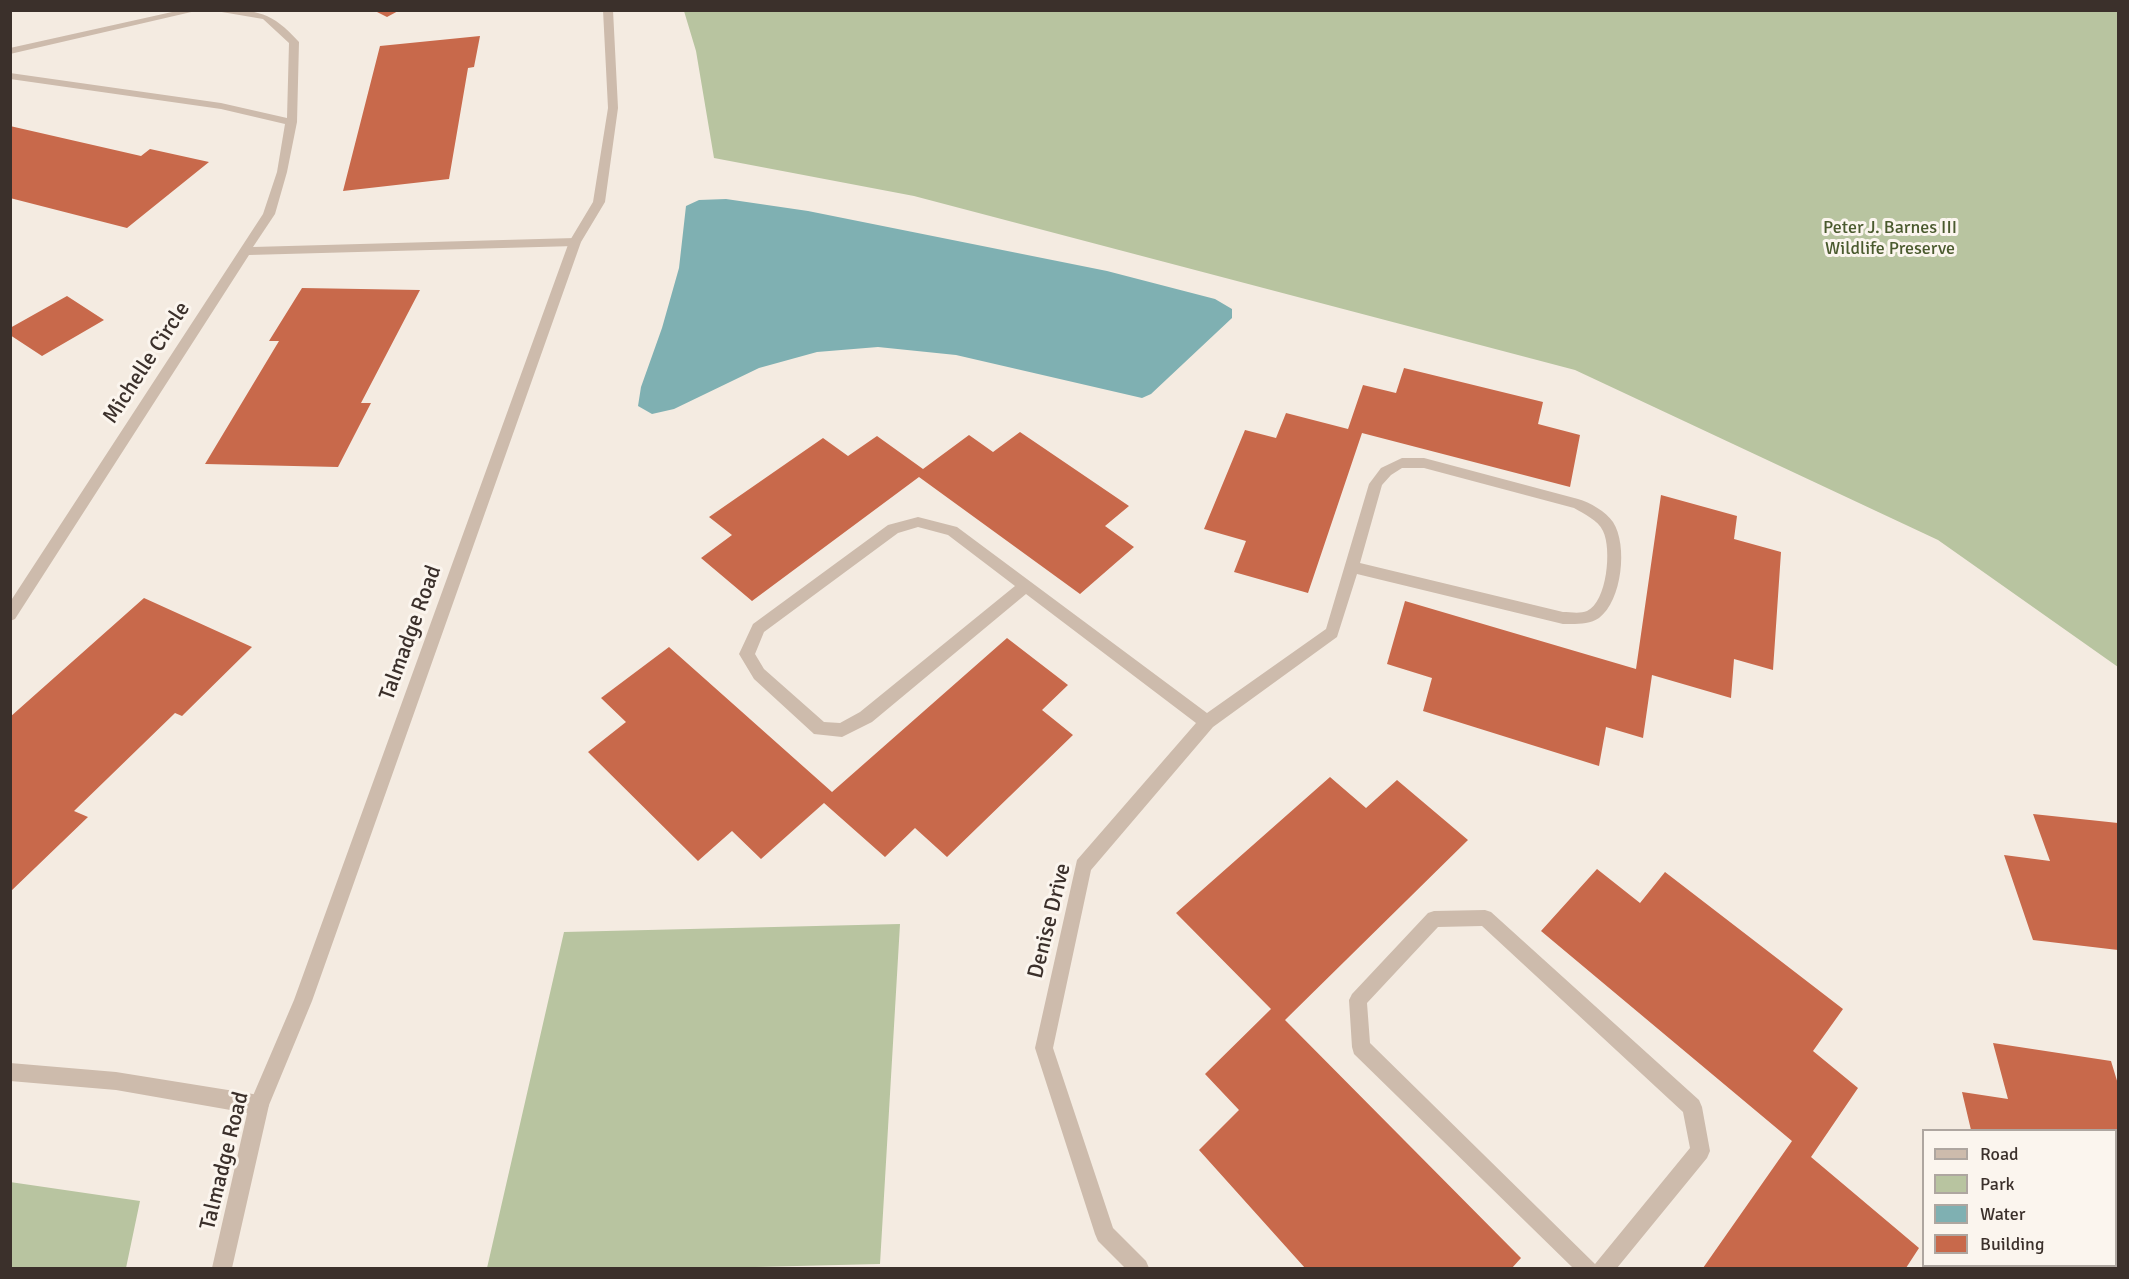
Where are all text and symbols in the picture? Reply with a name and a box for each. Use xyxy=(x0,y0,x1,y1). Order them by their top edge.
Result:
park label: Peter J. Barnes III Wildlife Preserve xyxy=(1823,217,1957,260)
street label: Michelle Circle xyxy=(98,297,196,429)
street label: Talmadge Road xyxy=(374,562,448,704)
street label: Denise Drive xyxy=(1023,861,1077,981)
street label: Talmadge Road xyxy=(195,1089,255,1233)
legend xyxy=(1922,1129,2117,1267)
text: Road xyxy=(1980,1143,2019,1165)
text: Park xyxy=(1980,1173,2015,1195)
text: Water xyxy=(1980,1203,2025,1225)
text: Building xyxy=(1980,1233,2044,1255)

